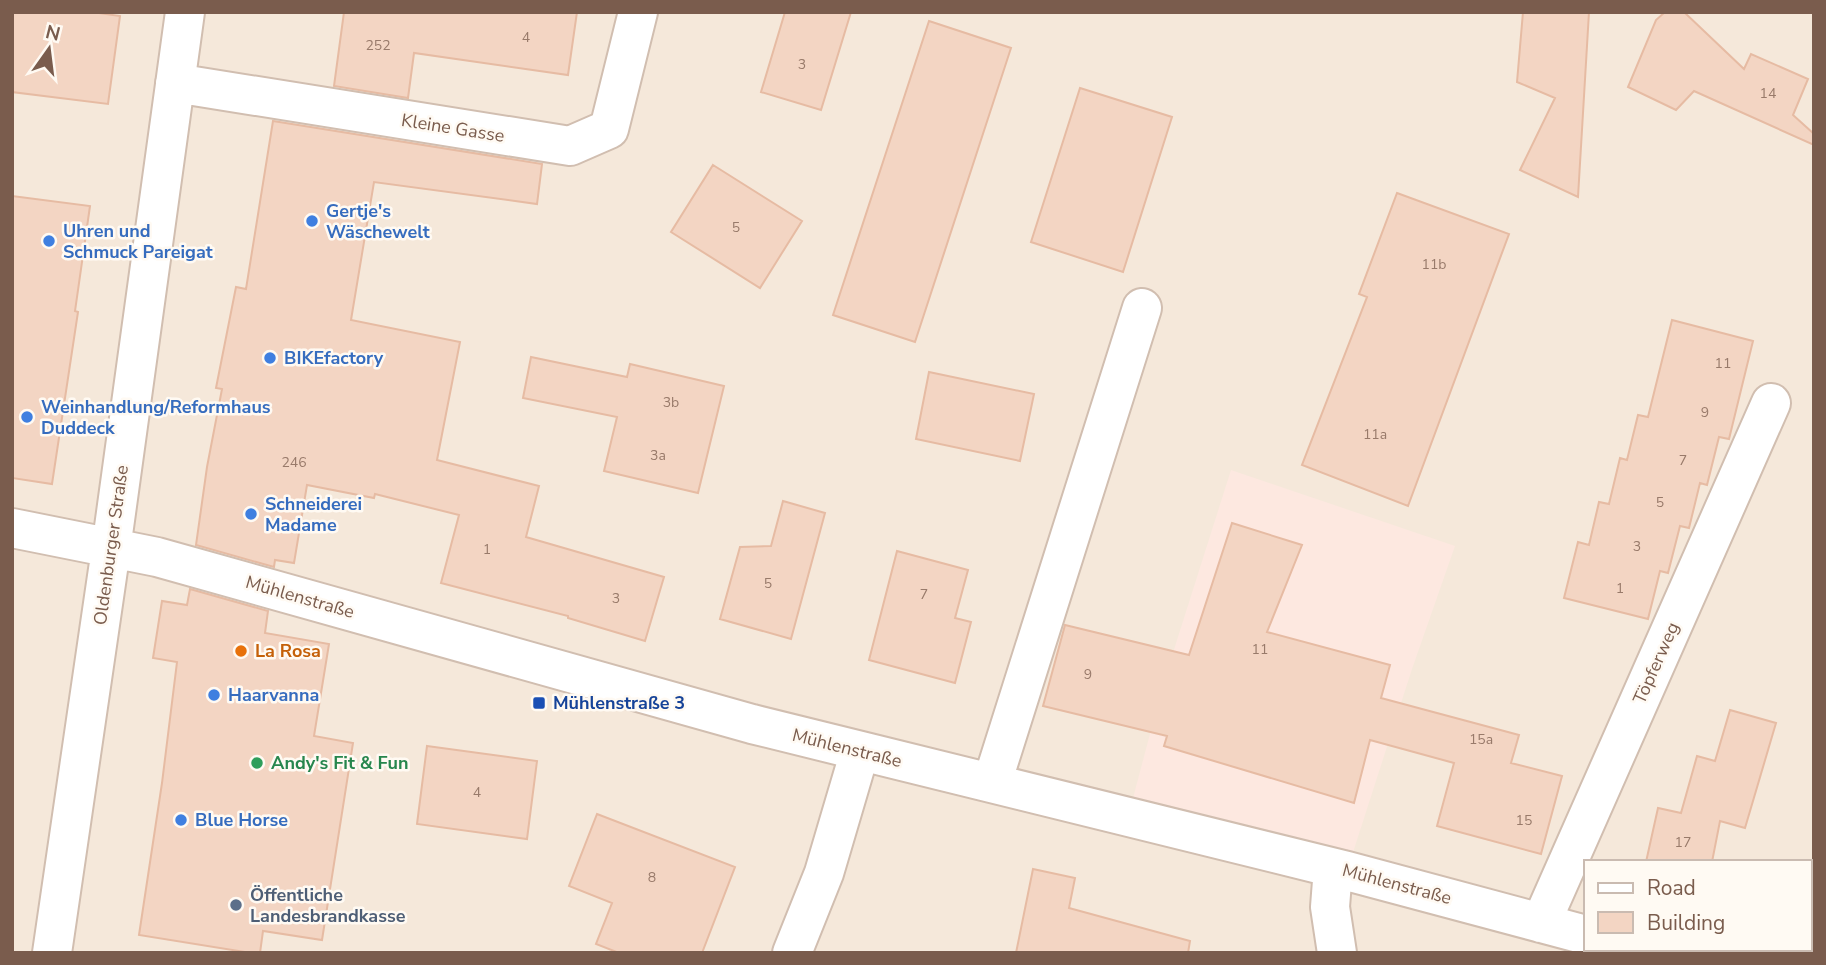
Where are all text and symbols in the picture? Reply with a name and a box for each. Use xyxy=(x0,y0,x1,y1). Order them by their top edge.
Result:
north arrow xyxy=(14,14,84,84)
text: N xyxy=(43,19,63,48)
house number: 4 xyxy=(522,28,530,47)
house number: 252 xyxy=(365,36,391,55)
house number: 3 xyxy=(798,55,806,74)
house number: 14 xyxy=(1760,84,1776,103)
street label: Kleine Gasse xyxy=(400,108,506,148)
place label: Gertje's Wäschewelt xyxy=(326,199,430,244)
marker: Gertje's Wäschewelt xyxy=(304,213,320,229)
house number: 5 xyxy=(732,218,740,237)
place label: Uhren und Schmuck Pareigat xyxy=(63,219,213,264)
marker: Uhren und Schmuck Pareigat xyxy=(41,233,57,249)
house number: 11b xyxy=(1422,255,1446,274)
place label: BIKEfactory xyxy=(284,346,384,370)
marker: BIKEfactory xyxy=(262,350,278,366)
house number: 11 xyxy=(1715,354,1731,373)
house number: 3b xyxy=(663,393,679,412)
place label: Weinhandlung/Reformhaus Duddeck xyxy=(41,395,271,440)
house number: 9 xyxy=(1701,403,1709,422)
marker: Weinhandlung/Reformhaus Duddeck xyxy=(19,409,35,425)
house number: 11a xyxy=(1363,425,1387,444)
house number: 3a xyxy=(650,446,666,465)
house number: 7 xyxy=(1679,451,1687,470)
house number: 246 xyxy=(281,453,307,472)
street label: Oldenburger Straße xyxy=(88,463,134,627)
place label: Schneiderei Madame xyxy=(265,492,362,537)
house number: 5 xyxy=(1656,493,1664,512)
marker: Schneiderei Madame xyxy=(243,506,259,522)
house number: 3 xyxy=(1633,537,1641,556)
house number: 1 xyxy=(483,540,491,559)
street label: Mühlenstraße xyxy=(243,570,357,624)
house number: 5 xyxy=(764,574,772,593)
house number: 1 xyxy=(1616,579,1624,598)
house number: 7 xyxy=(920,585,928,604)
house number: 3 xyxy=(612,589,620,608)
street label: Töpferweg xyxy=(1627,618,1685,708)
place label: La Rosa xyxy=(255,639,321,663)
house number: 11 xyxy=(1252,640,1268,659)
marker: La Rosa xyxy=(233,643,249,659)
house number: 9 xyxy=(1084,665,1092,684)
place label: Haarvanna xyxy=(228,683,319,707)
marker: Haarvanna xyxy=(206,687,222,703)
place label: Mühlenstraße 3 xyxy=(553,691,685,715)
marker: Mühlenstraße 3 xyxy=(531,695,547,711)
street label: Mühlenstraße xyxy=(790,723,904,773)
house number: 15a xyxy=(1469,730,1493,749)
place label: Andy's Fit & Fun xyxy=(271,751,408,775)
marker: Andy's Fit & Fun xyxy=(249,755,265,771)
house number: 4 xyxy=(473,783,481,802)
place label: Blue Horse xyxy=(195,808,288,832)
house number: 15 xyxy=(1516,811,1532,830)
marker: Blue Horse xyxy=(173,812,189,828)
house number: 17 xyxy=(1675,833,1691,852)
street label: Mühlenstraße xyxy=(1340,858,1454,910)
legend xyxy=(1584,860,1812,951)
house number: 8 xyxy=(648,868,656,887)
text: Road xyxy=(1647,874,1696,902)
place label: Öffentliche Landesbrandkasse xyxy=(250,883,406,928)
marker: Öffentliche Landesbrandkasse xyxy=(228,897,244,913)
text: Building xyxy=(1647,909,1725,937)

